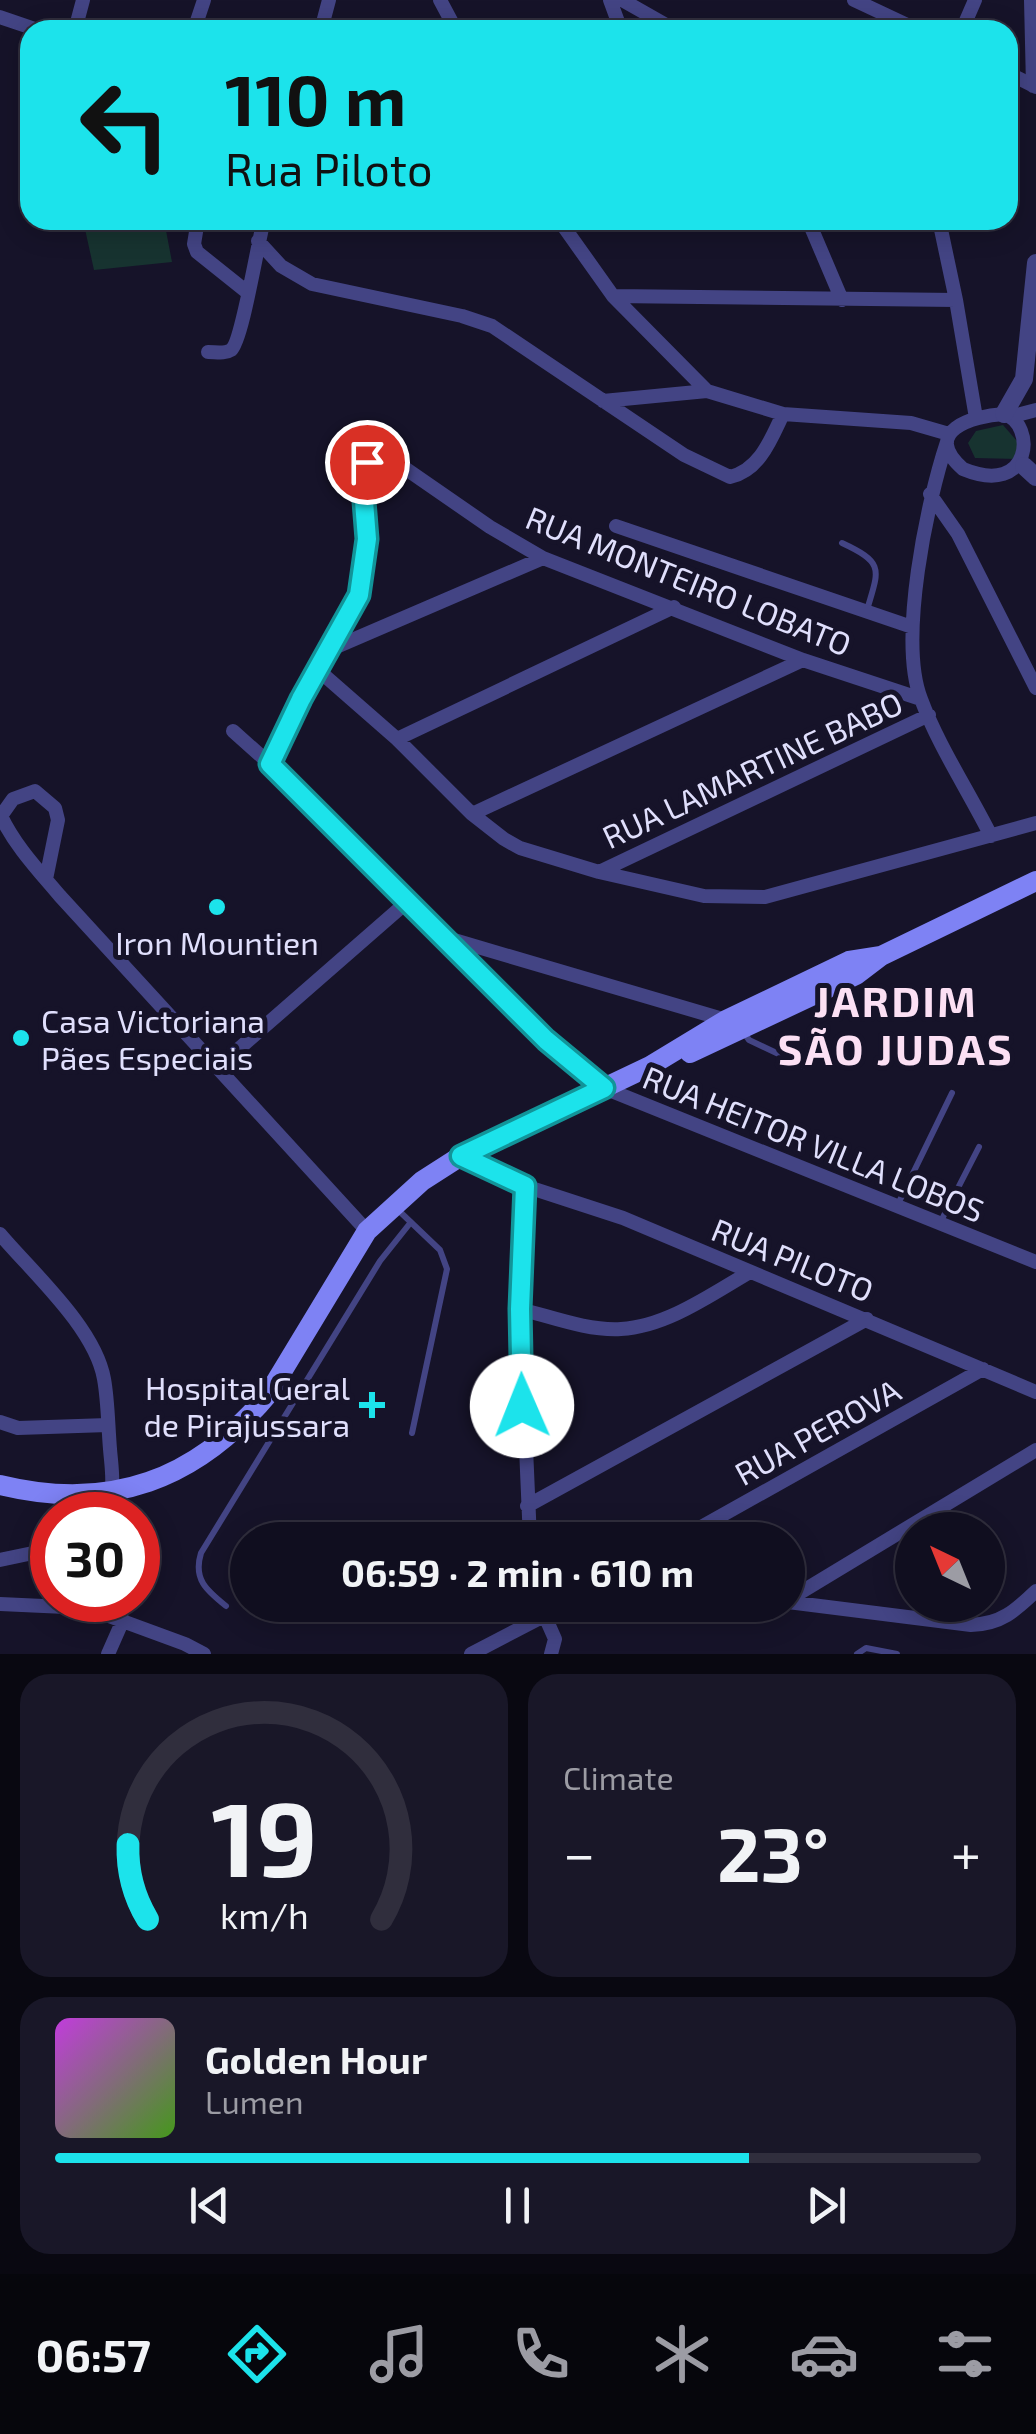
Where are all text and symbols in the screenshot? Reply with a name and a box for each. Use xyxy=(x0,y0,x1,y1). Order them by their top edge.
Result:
text: 110 m xyxy=(225,56,406,140)
icon: left xyxy=(60,60,190,190)
text: Rua Piloto xyxy=(225,141,433,195)
pin xyxy=(325,420,410,505)
icon: arrive xyxy=(340,435,395,490)
street label: RUA MONTEIRO LOBATO xyxy=(521,497,857,663)
street label: RUA LAMARTINE BABO xyxy=(596,683,908,855)
marker: Iron Mountien xyxy=(206,896,228,918)
place label: Iron Mountien xyxy=(115,923,319,961)
district label: JARDIM SÃO JUDAS xyxy=(778,975,1014,1073)
place label: Casa Victoriana Pães Especiais xyxy=(41,1001,265,1076)
marker: Casa Victoriana Pães Especiais xyxy=(10,1027,32,1049)
street label: RUA HEITOR VILLA LOBOS xyxy=(638,1057,990,1229)
street label: RUA PILOTO xyxy=(707,1209,879,1309)
position arrow xyxy=(470,1354,574,1458)
place label: Hospital Geral de Pirajussara xyxy=(143,1368,350,1444)
street label: RUA PEROVA xyxy=(728,1370,906,1492)
marker: Hospital Geral de Pirajussara xyxy=(359,1392,385,1418)
speed limit sign: 30 xyxy=(30,1492,160,1622)
north arrow xyxy=(895,1512,1005,1622)
map controls xyxy=(895,1512,1005,1622)
text: 06:59 · 2 min · 610 m xyxy=(341,1549,694,1595)
text: Climate xyxy=(563,1758,674,1796)
text: 19 xyxy=(211,1773,317,1898)
text: 23° xyxy=(717,1807,829,1897)
text: − xyxy=(563,1819,595,1885)
text: + xyxy=(951,1819,981,1885)
text: km/h xyxy=(220,1893,308,1936)
text: Golden Hour xyxy=(205,2036,427,2082)
text: Lumen xyxy=(205,2082,304,2120)
icon: previous xyxy=(182,2178,237,2233)
icon: pause xyxy=(490,2178,545,2233)
icon: next xyxy=(799,2178,854,2233)
icon: directions xyxy=(222,2319,292,2389)
icon: music xyxy=(364,2319,434,2389)
icon: phone xyxy=(506,2319,576,2389)
icon: climate xyxy=(647,2319,717,2389)
icon: car xyxy=(789,2319,859,2389)
icon: filters xyxy=(930,2319,1000,2389)
text: 06:57 xyxy=(36,2327,151,2381)

